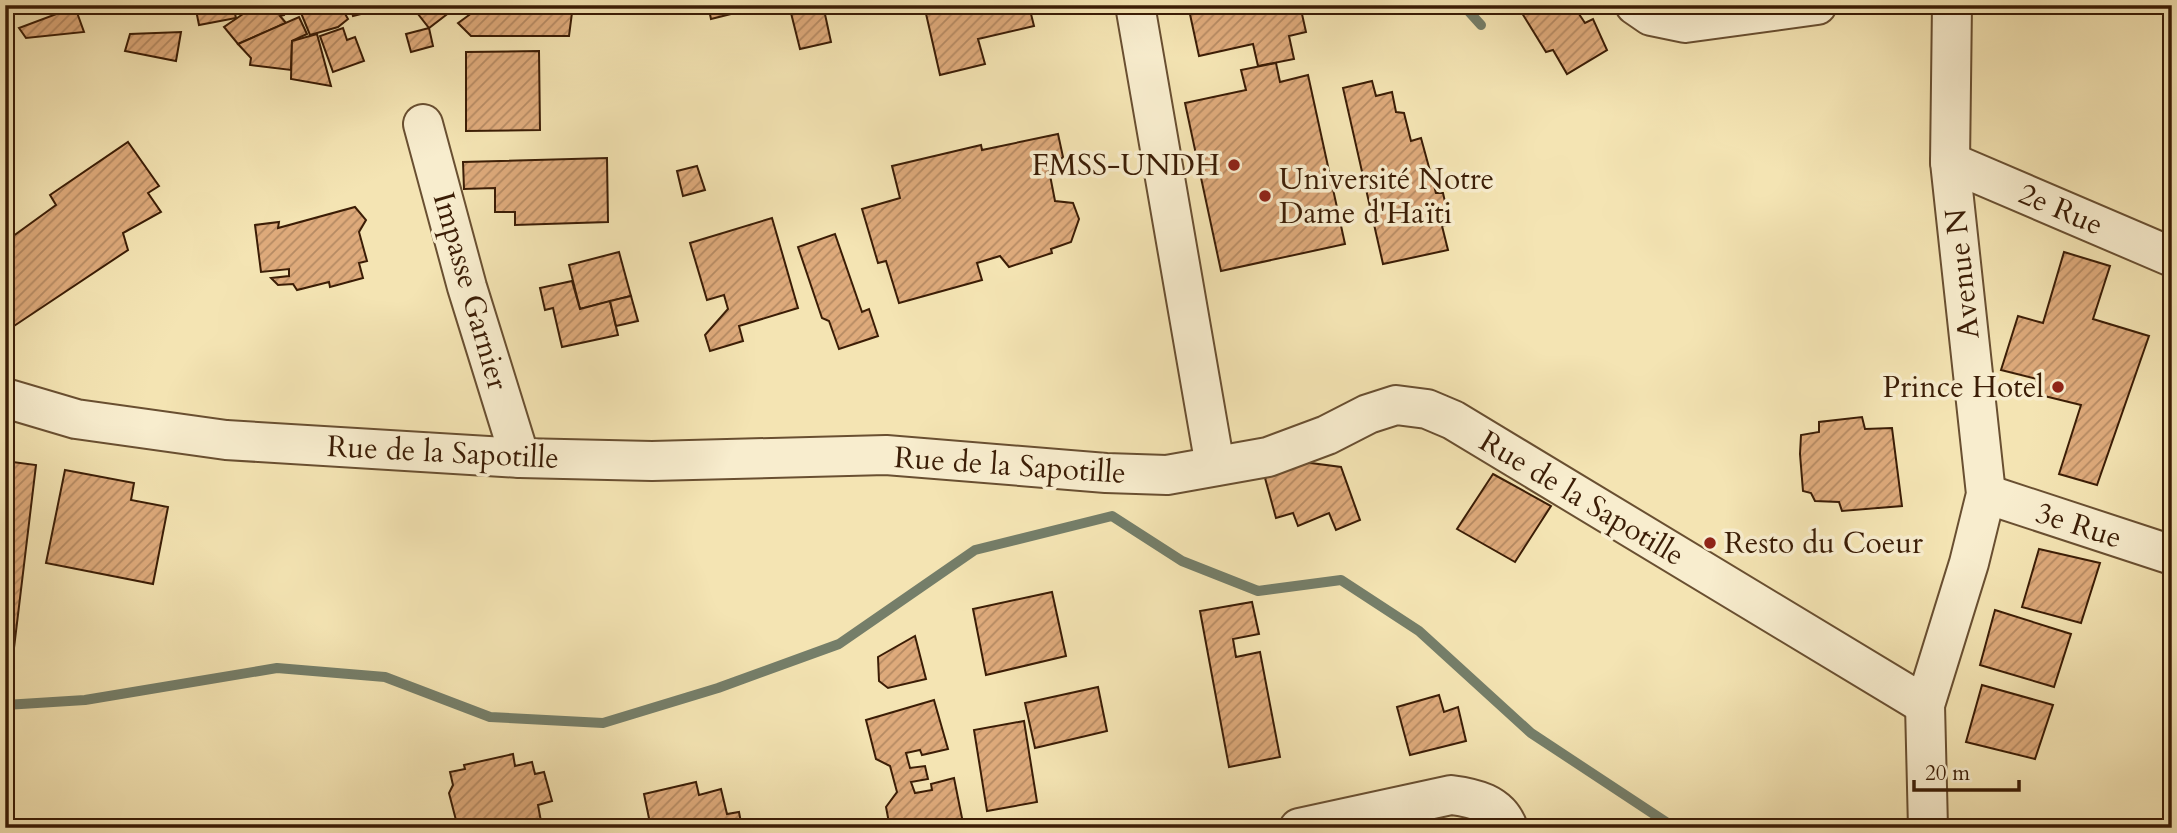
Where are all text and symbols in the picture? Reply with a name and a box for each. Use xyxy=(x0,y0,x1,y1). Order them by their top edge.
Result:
place label: FMSS-UNDH xyxy=(1032,145,1220,186)
marker: FMSS-UNDH xyxy=(1226,157,1242,173)
place label: Université Notre Dame d'Haïti xyxy=(1279,159,1494,234)
street label: 2e Rue xyxy=(2012,173,2109,246)
street label: Impasse Garnier xyxy=(423,187,518,395)
marker: Université Notre Dame d'Haïti xyxy=(1257,188,1273,204)
street label: Avenue N xyxy=(1935,206,1990,341)
place label: Prince Hotel xyxy=(1882,367,2044,408)
marker: Prince Hotel xyxy=(2050,379,2066,395)
street label: Rue de la Sapotille xyxy=(1472,421,1692,576)
street label: Rue de la Sapotille xyxy=(326,426,560,479)
street label: Rue de la Sapotille xyxy=(893,437,1127,494)
street label: 3e Rue xyxy=(2031,492,2127,559)
place label: Resto du Coeur xyxy=(1724,523,1923,564)
marker: Resto du Coeur xyxy=(1702,535,1718,551)
scale bar xyxy=(1914,749,2020,793)
text: 20 m xyxy=(1925,759,1970,788)

